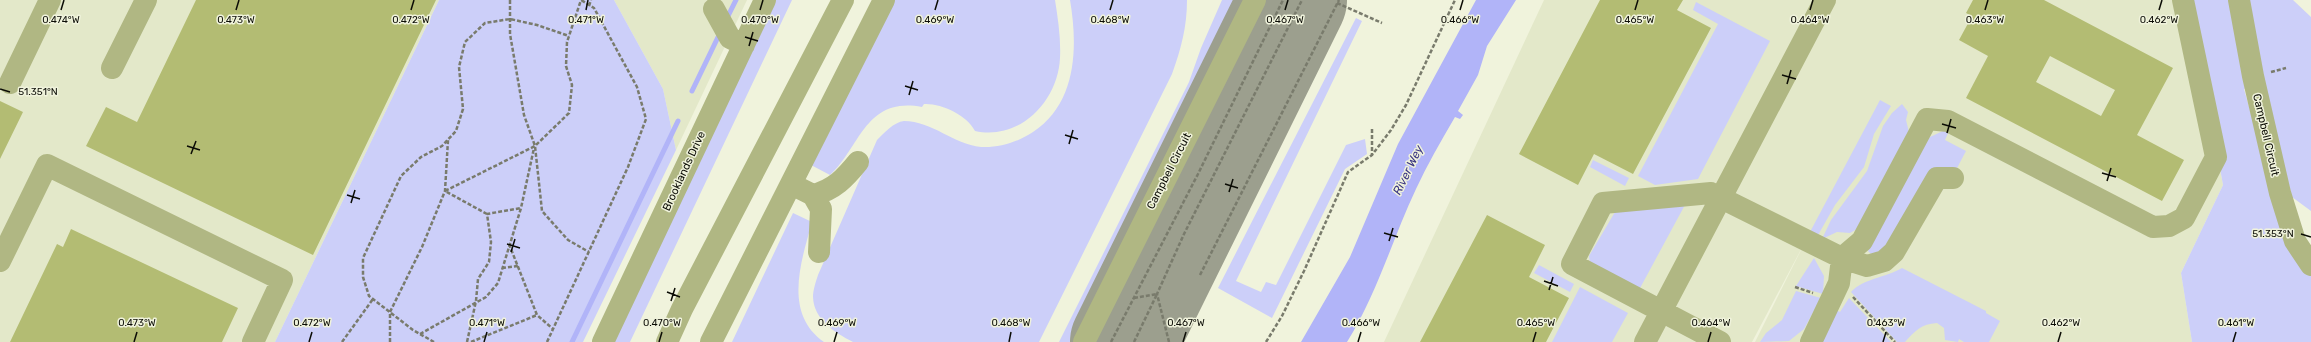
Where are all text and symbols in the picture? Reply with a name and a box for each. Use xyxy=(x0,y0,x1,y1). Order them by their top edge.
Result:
text: 0.474°W xyxy=(42,14,80,26)
text: 0.473°W xyxy=(217,14,255,26)
text: 0.472°W xyxy=(392,14,430,26)
text: 0.471°W xyxy=(568,14,604,26)
text: 0.470°W xyxy=(741,14,779,26)
text: 0.469°W xyxy=(916,14,954,26)
text: 0.468°W xyxy=(1090,14,1130,26)
text: 0.467°W xyxy=(1266,14,1304,26)
text: 0.466°W xyxy=(1441,14,1479,26)
text: 0.465°W xyxy=(1616,14,1654,26)
text: 0.464°W xyxy=(1791,14,1829,26)
text: 0.463°W xyxy=(1966,14,2004,26)
text: 0.462°W xyxy=(2140,14,2178,26)
text: 51.351°N xyxy=(18,86,58,98)
street label: Campbell Circuit xyxy=(2250,93,2282,178)
street label: Brooklands Drive xyxy=(660,129,708,213)
street label: Campbell Circuit xyxy=(1144,130,1194,211)
water label: River Wey xyxy=(1390,143,1426,197)
text: 51.353°N xyxy=(2252,228,2294,240)
text: 0.473°W xyxy=(118,317,156,329)
text: 0.472°W xyxy=(293,317,331,329)
text: 0.471°W xyxy=(469,317,505,329)
text: 0.470°W xyxy=(643,317,681,329)
text: 0.469°W xyxy=(818,317,856,329)
text: 0.468°W xyxy=(991,317,1031,329)
text: 0.467°W xyxy=(1167,317,1205,329)
text: 0.466°W xyxy=(1342,317,1380,329)
text: 0.465°W xyxy=(1517,317,1555,329)
text: 0.464°W xyxy=(1692,317,1730,329)
text: 0.463°W xyxy=(1867,317,1905,329)
text: 0.462°W xyxy=(2042,317,2080,329)
text: 0.461°W xyxy=(2218,317,2254,329)

